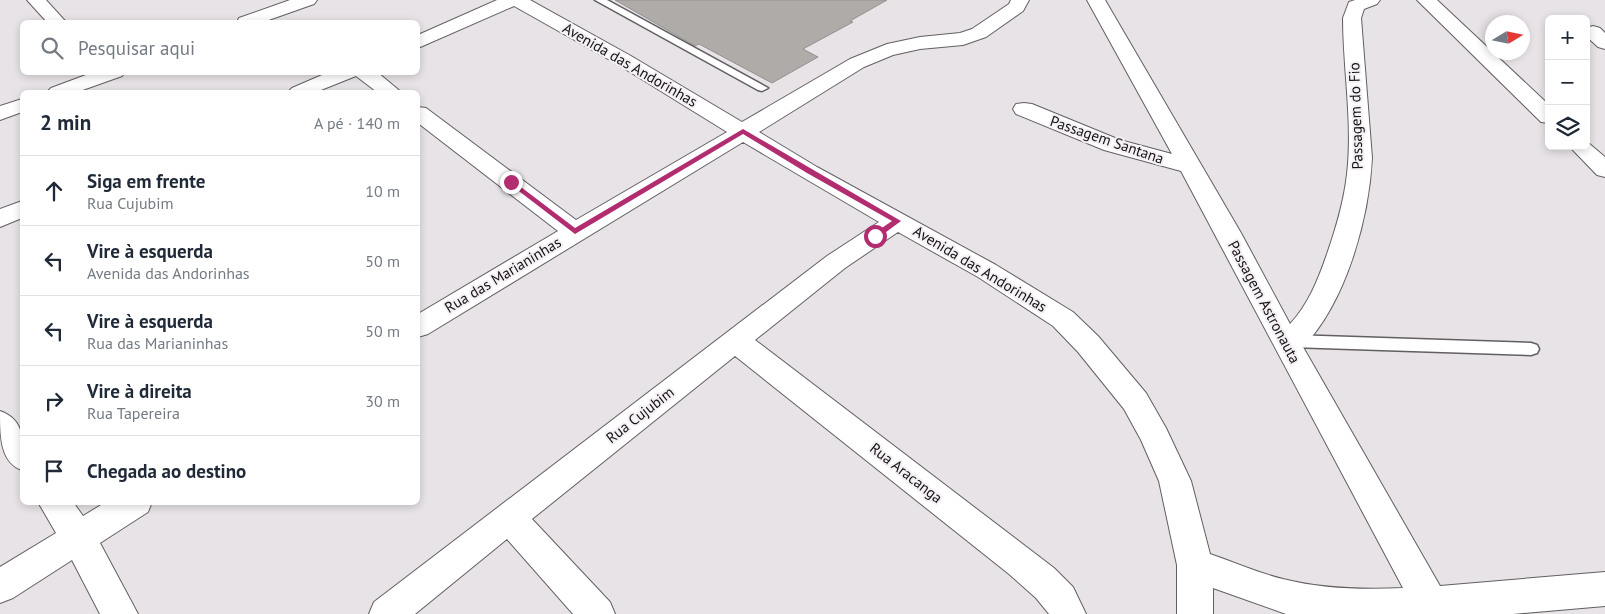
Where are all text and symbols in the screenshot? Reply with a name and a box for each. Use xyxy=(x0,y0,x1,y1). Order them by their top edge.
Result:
north arrow xyxy=(1485,15,1530,60)
map controls xyxy=(1545,15,1590,150)
button: + xyxy=(1545,15,1590,60)
street label: Avenida das Andorinhas xyxy=(560,18,701,111)
search box xyxy=(20,20,420,75)
icon: search xyxy=(38,34,66,62)
text: Pesquisar aqui xyxy=(78,36,195,60)
button: − xyxy=(1545,60,1590,105)
street label: Passagem do Fio xyxy=(1344,62,1367,170)
button: layers xyxy=(1545,105,1590,150)
text: 2 min xyxy=(40,109,91,136)
street label: Passagem Santana xyxy=(1048,111,1167,168)
text: A pé · 140 m xyxy=(314,113,400,133)
text: Siga em frente xyxy=(87,169,205,193)
route end xyxy=(500,171,523,194)
icon: ahead xyxy=(40,177,68,205)
text: 10 m xyxy=(365,181,400,201)
text: Rua Cujubim xyxy=(87,193,174,213)
street label: Avenida das Andorinhas xyxy=(910,221,1050,316)
route start xyxy=(864,225,887,248)
street label: Rua das Marianinhas xyxy=(441,232,564,317)
street label: Passagem Astronauta xyxy=(1224,237,1305,366)
text: Vire à esquerda xyxy=(87,239,213,263)
icon: left xyxy=(40,247,68,275)
text: 50 m xyxy=(365,251,400,271)
text: Avenida das Andorinhas xyxy=(87,263,250,283)
text: Vire à esquerda xyxy=(87,309,213,333)
icon: left xyxy=(40,317,68,345)
text: 50 m xyxy=(365,321,400,341)
text: Rua das Marianinhas xyxy=(87,333,228,353)
text: Vire à direita xyxy=(87,379,192,403)
street label: Rua Cujubim xyxy=(602,382,677,447)
icon: right xyxy=(40,387,68,415)
text: 30 m xyxy=(365,391,400,411)
text: Rua Tapereira xyxy=(87,403,180,423)
street label: Rua Aracanga xyxy=(866,438,946,507)
icon: arrive xyxy=(40,457,68,485)
text: Chegada ao destino xyxy=(87,459,246,483)

